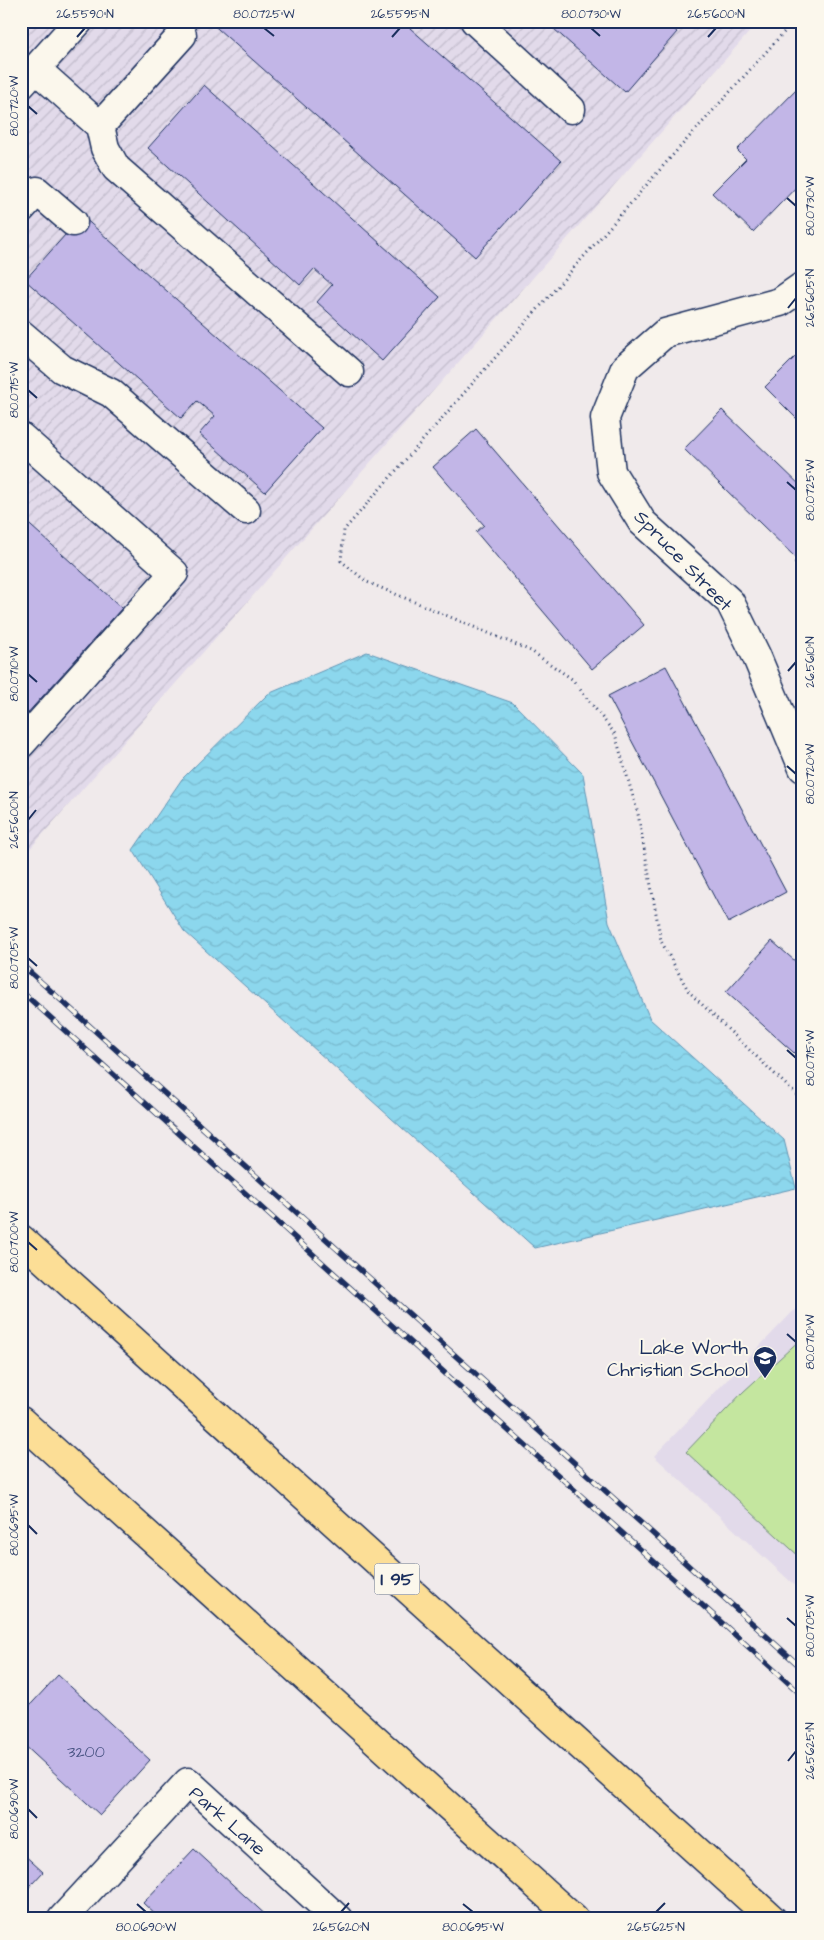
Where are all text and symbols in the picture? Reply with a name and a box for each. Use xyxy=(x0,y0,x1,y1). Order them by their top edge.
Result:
text: 26.5590°N xyxy=(56,6,114,23)
text: 80.0725°W xyxy=(233,6,295,23)
text: 26.5595°N xyxy=(371,6,430,23)
text: 80.0730°W xyxy=(561,6,622,23)
text: 26.5600°N xyxy=(687,6,745,23)
text: 80.0720°W xyxy=(6,75,23,136)
text: 80.0730°W xyxy=(802,175,819,236)
text: 26.5605°N xyxy=(802,268,819,327)
text: 80.0715°W xyxy=(6,361,23,418)
text: 80.0725°W xyxy=(802,459,819,521)
street label: Spruce Street xyxy=(628,504,739,618)
text: 26.5610°N xyxy=(802,636,819,688)
text: 80.0710°W xyxy=(6,646,23,702)
text: 80.0720°W xyxy=(802,743,819,804)
text: 26.5600°N xyxy=(6,791,23,849)
text: 80.0705°W xyxy=(6,926,23,989)
text: 80.0715°W xyxy=(802,1029,819,1086)
text: 80.0700°W xyxy=(6,1211,23,1273)
text: 80.0710°W xyxy=(802,1314,819,1370)
place label: Lake Worth Christian School xyxy=(607,1335,749,1384)
school or university icon: Lake Worth Christian School xyxy=(752,1345,778,1379)
text: 80.0695°W xyxy=(6,1494,23,1556)
road number: I 95 xyxy=(374,1564,420,1595)
text: 80.0705°W xyxy=(802,1594,819,1657)
text: 26.5625°N xyxy=(802,1722,819,1780)
house number: 3200 xyxy=(67,1741,105,1763)
text: 80.0690°W xyxy=(6,1778,23,1839)
street label: Park Lane xyxy=(183,1780,271,1862)
text: 80.0690°W xyxy=(116,1919,177,1936)
text: 26.5620°N xyxy=(313,1919,370,1936)
text: 80.0695°W xyxy=(442,1919,504,1936)
text: 26.5625°N xyxy=(627,1919,685,1936)

